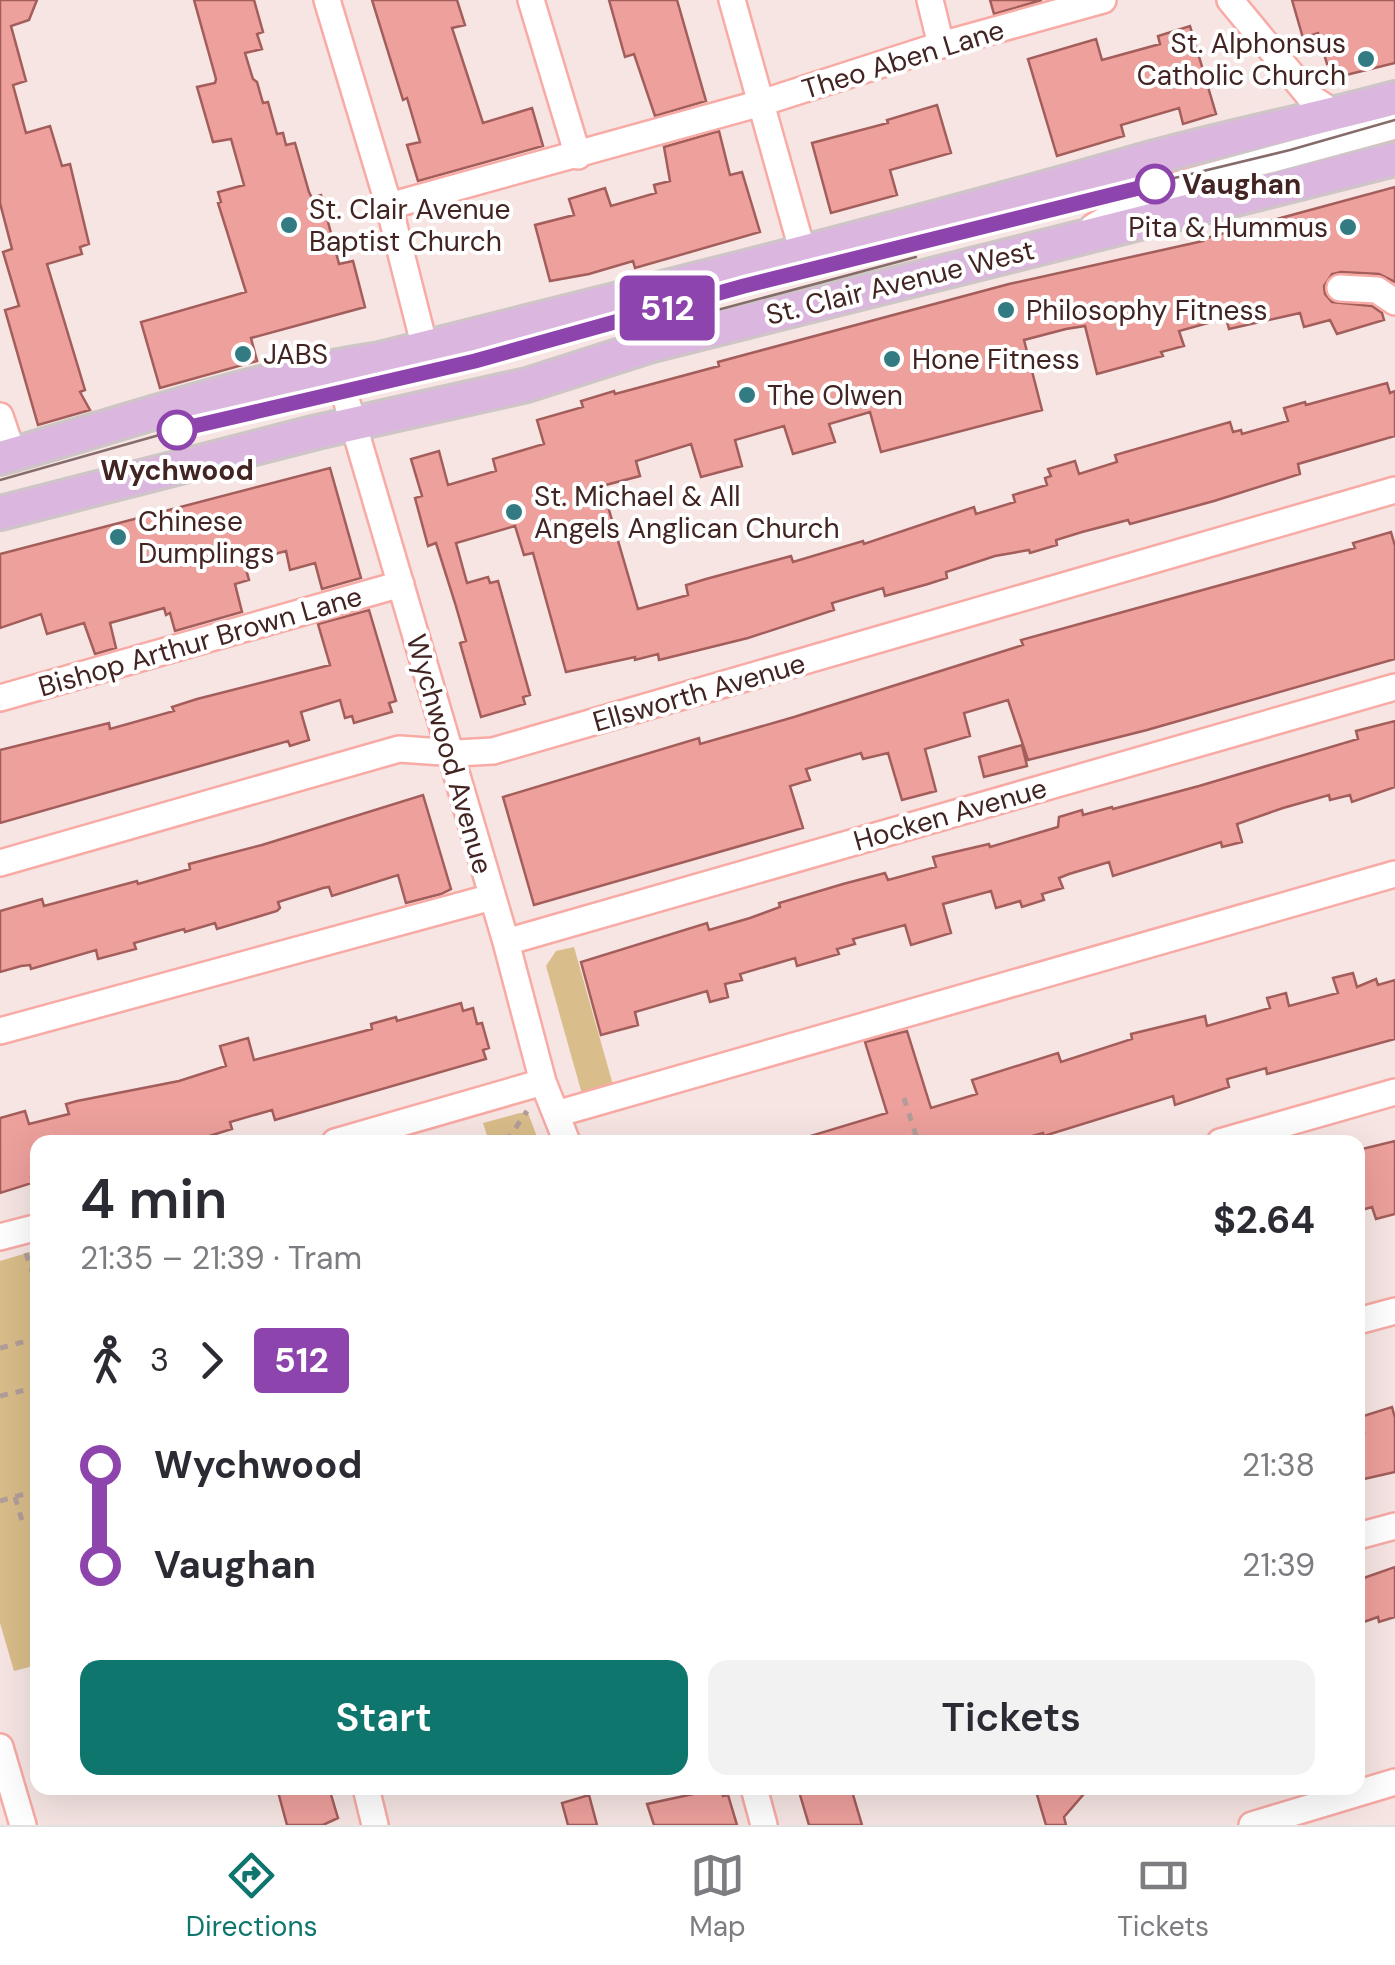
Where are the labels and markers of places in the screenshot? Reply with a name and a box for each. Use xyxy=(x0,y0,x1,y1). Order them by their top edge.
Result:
place label: St. Alphonsus Catholic Church xyxy=(1137,25,1346,94)
marker: St. Alphonsus Catholic Church xyxy=(1355,48,1377,70)
marker: Vaughan xyxy=(1136,165,1174,203)
place label: Vaughan xyxy=(1182,166,1301,203)
place label: St. Clair Avenue Baptist Church xyxy=(309,191,510,260)
place label: Pita & Hummus xyxy=(1128,209,1328,246)
marker: St. Clair Avenue Baptist Church xyxy=(278,214,300,236)
marker: Pita & Hummus xyxy=(1337,216,1359,238)
place label: Philosophy Fitness xyxy=(1026,292,1268,329)
marker: Philosophy Fitness xyxy=(995,299,1017,321)
place label: JABS xyxy=(263,336,328,373)
place label: Hone Fitness xyxy=(912,341,1080,378)
marker: JABS xyxy=(232,343,254,365)
marker: Hone Fitness xyxy=(881,348,903,370)
place label: The Olwen xyxy=(767,377,903,414)
marker: The Olwen xyxy=(736,384,758,406)
marker: Wychwood xyxy=(158,411,196,449)
place label: Wychwood xyxy=(100,452,254,489)
place label: St. Michael & All Angels Anglican Church xyxy=(534,478,840,547)
marker: St. Michael & All Angels Anglican Church xyxy=(503,501,525,523)
place label: Chinese Dumplings xyxy=(138,503,275,572)
marker: Chinese Dumplings xyxy=(107,526,129,548)

